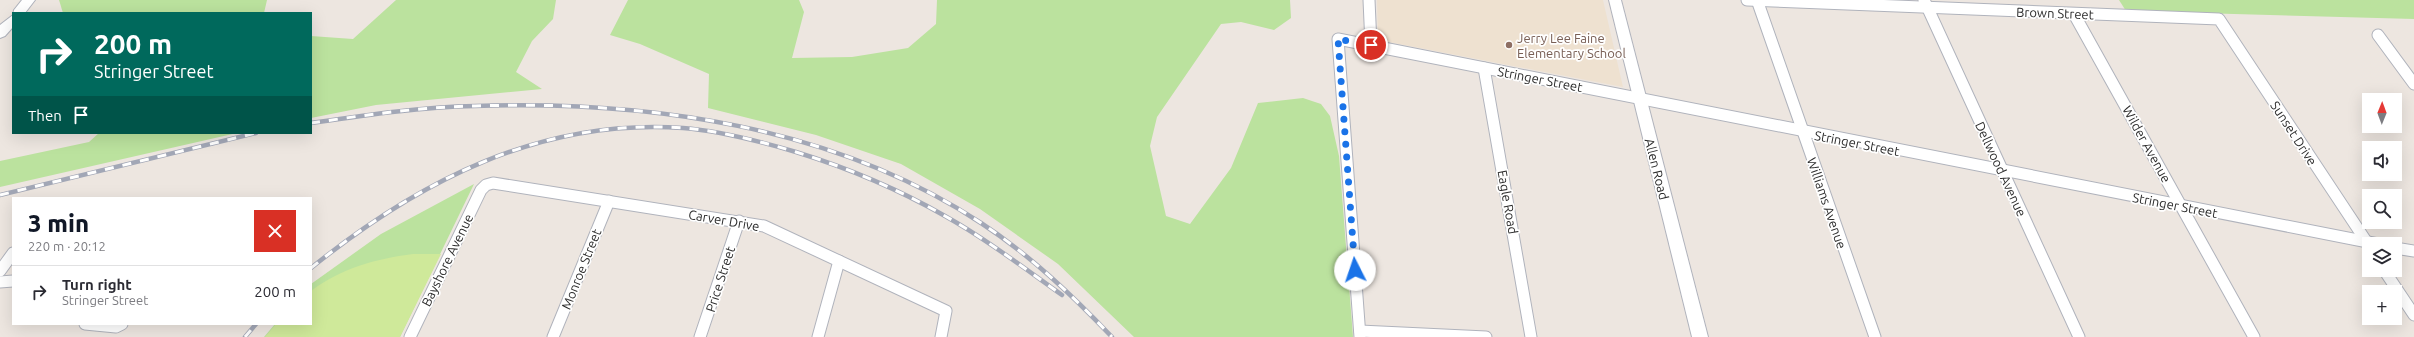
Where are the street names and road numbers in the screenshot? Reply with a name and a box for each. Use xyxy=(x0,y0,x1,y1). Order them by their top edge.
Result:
street label: Brown Street xyxy=(2016,5,2094,21)
street label: Stringer Street xyxy=(1496,64,1584,94)
street label: Sunset Drive xyxy=(2268,98,2320,168)
street label: Wilder Avenue xyxy=(2120,103,2174,185)
street label: Dellwood Avenue xyxy=(1973,119,2029,219)
street label: Stringer Street xyxy=(1813,128,1901,158)
street label: Allen Road xyxy=(1643,137,1671,201)
street label: Williams Avenue xyxy=(1805,155,1849,251)
street label: Eagle Road xyxy=(1495,169,1521,235)
street label: Stringer Street xyxy=(2131,190,2219,220)
street label: Carver Drive xyxy=(687,207,761,233)
street label: Bayshore Avenue xyxy=(419,212,475,308)
street label: Monroe Street xyxy=(559,227,603,311)
street label: Price Street xyxy=(703,244,737,314)

